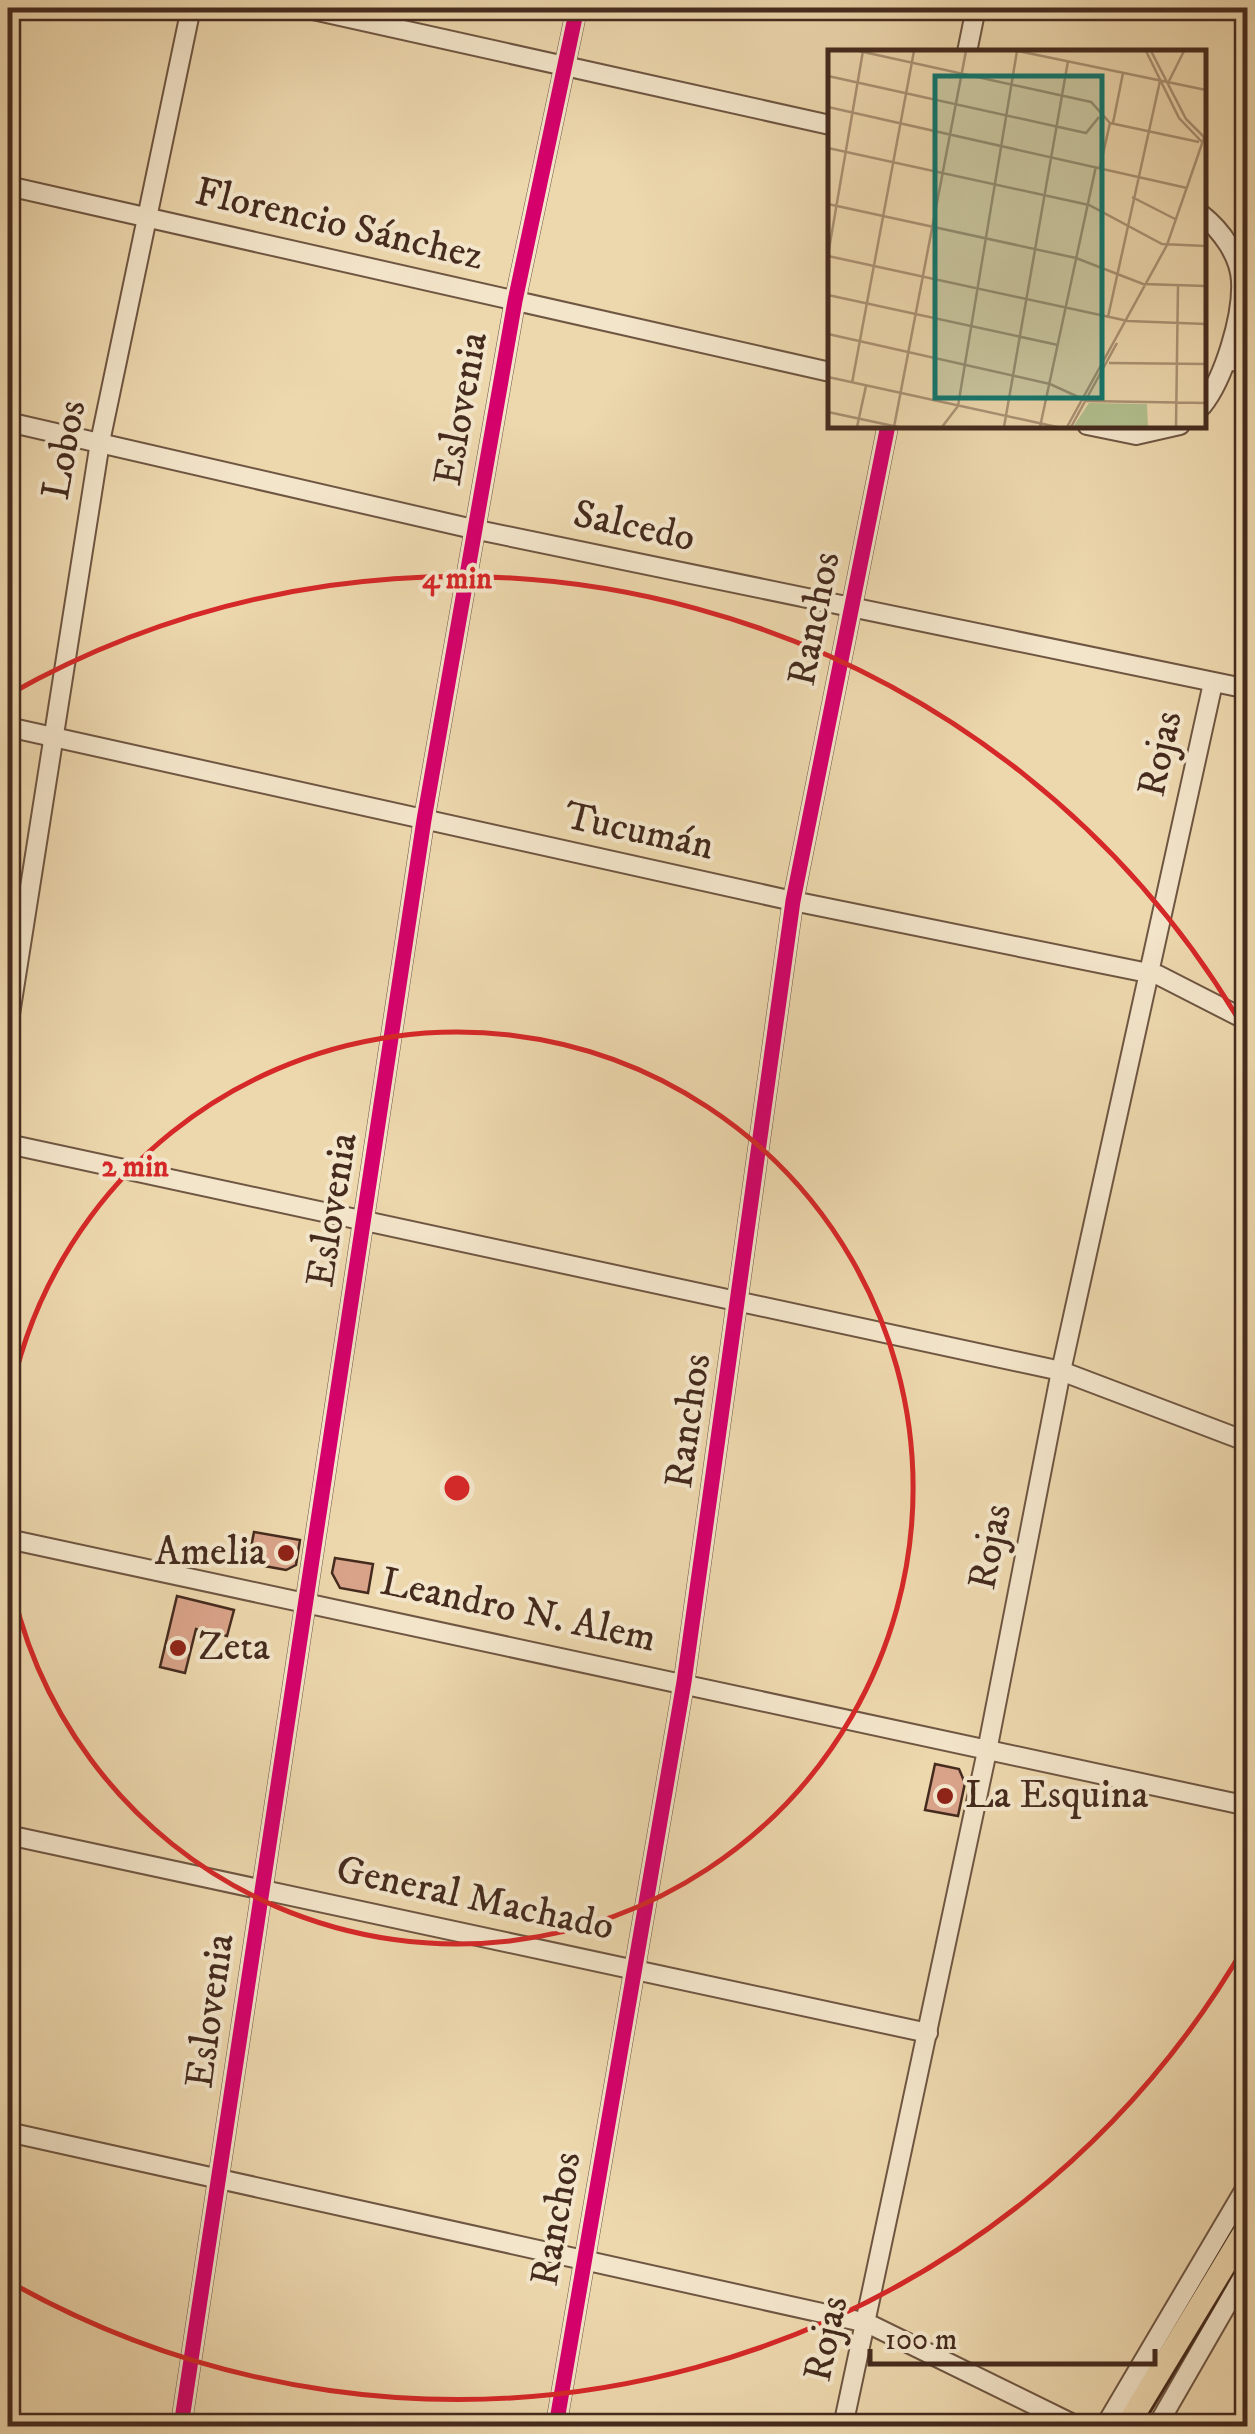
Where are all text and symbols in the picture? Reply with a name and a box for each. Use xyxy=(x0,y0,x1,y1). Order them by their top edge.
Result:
inset map xyxy=(828,50,1205,428)
street label: Florencio Sánchez xyxy=(190,168,488,282)
street label: Eslovenia xyxy=(424,328,500,490)
street label: Lobos xyxy=(32,397,98,503)
street label: Salcedo xyxy=(569,490,699,564)
street label: Ranchos xyxy=(778,548,852,690)
text: 4 min xyxy=(422,561,492,598)
street label: Rojas xyxy=(1128,707,1194,801)
street label: Tucumán xyxy=(560,792,718,872)
street label: Eslovenia xyxy=(296,1129,370,1291)
text: 2 min xyxy=(101,1149,169,1186)
street label: Ranchos xyxy=(655,1351,723,1491)
centre of rings xyxy=(439,1470,475,1506)
street label: Rojas xyxy=(958,1500,1024,1594)
place label: Amelia xyxy=(155,1528,266,1578)
marker: Amelia xyxy=(275,1542,297,1564)
street label: Leandro N. Alem xyxy=(376,1557,660,1665)
place label: Zeta xyxy=(198,1623,270,1673)
marker: Zeta xyxy=(167,1637,189,1659)
place label: La Esquina xyxy=(965,1771,1148,1821)
marker: La Esquina xyxy=(934,1785,956,1807)
street label: General Machado xyxy=(332,1845,618,1953)
street label: Eslovenia xyxy=(175,1931,247,2091)
street label: Ranchos xyxy=(521,2148,593,2290)
street label: Rojas xyxy=(794,2292,860,2386)
scale bar xyxy=(870,2304,1155,2366)
text: 100 m xyxy=(885,2322,957,2359)

